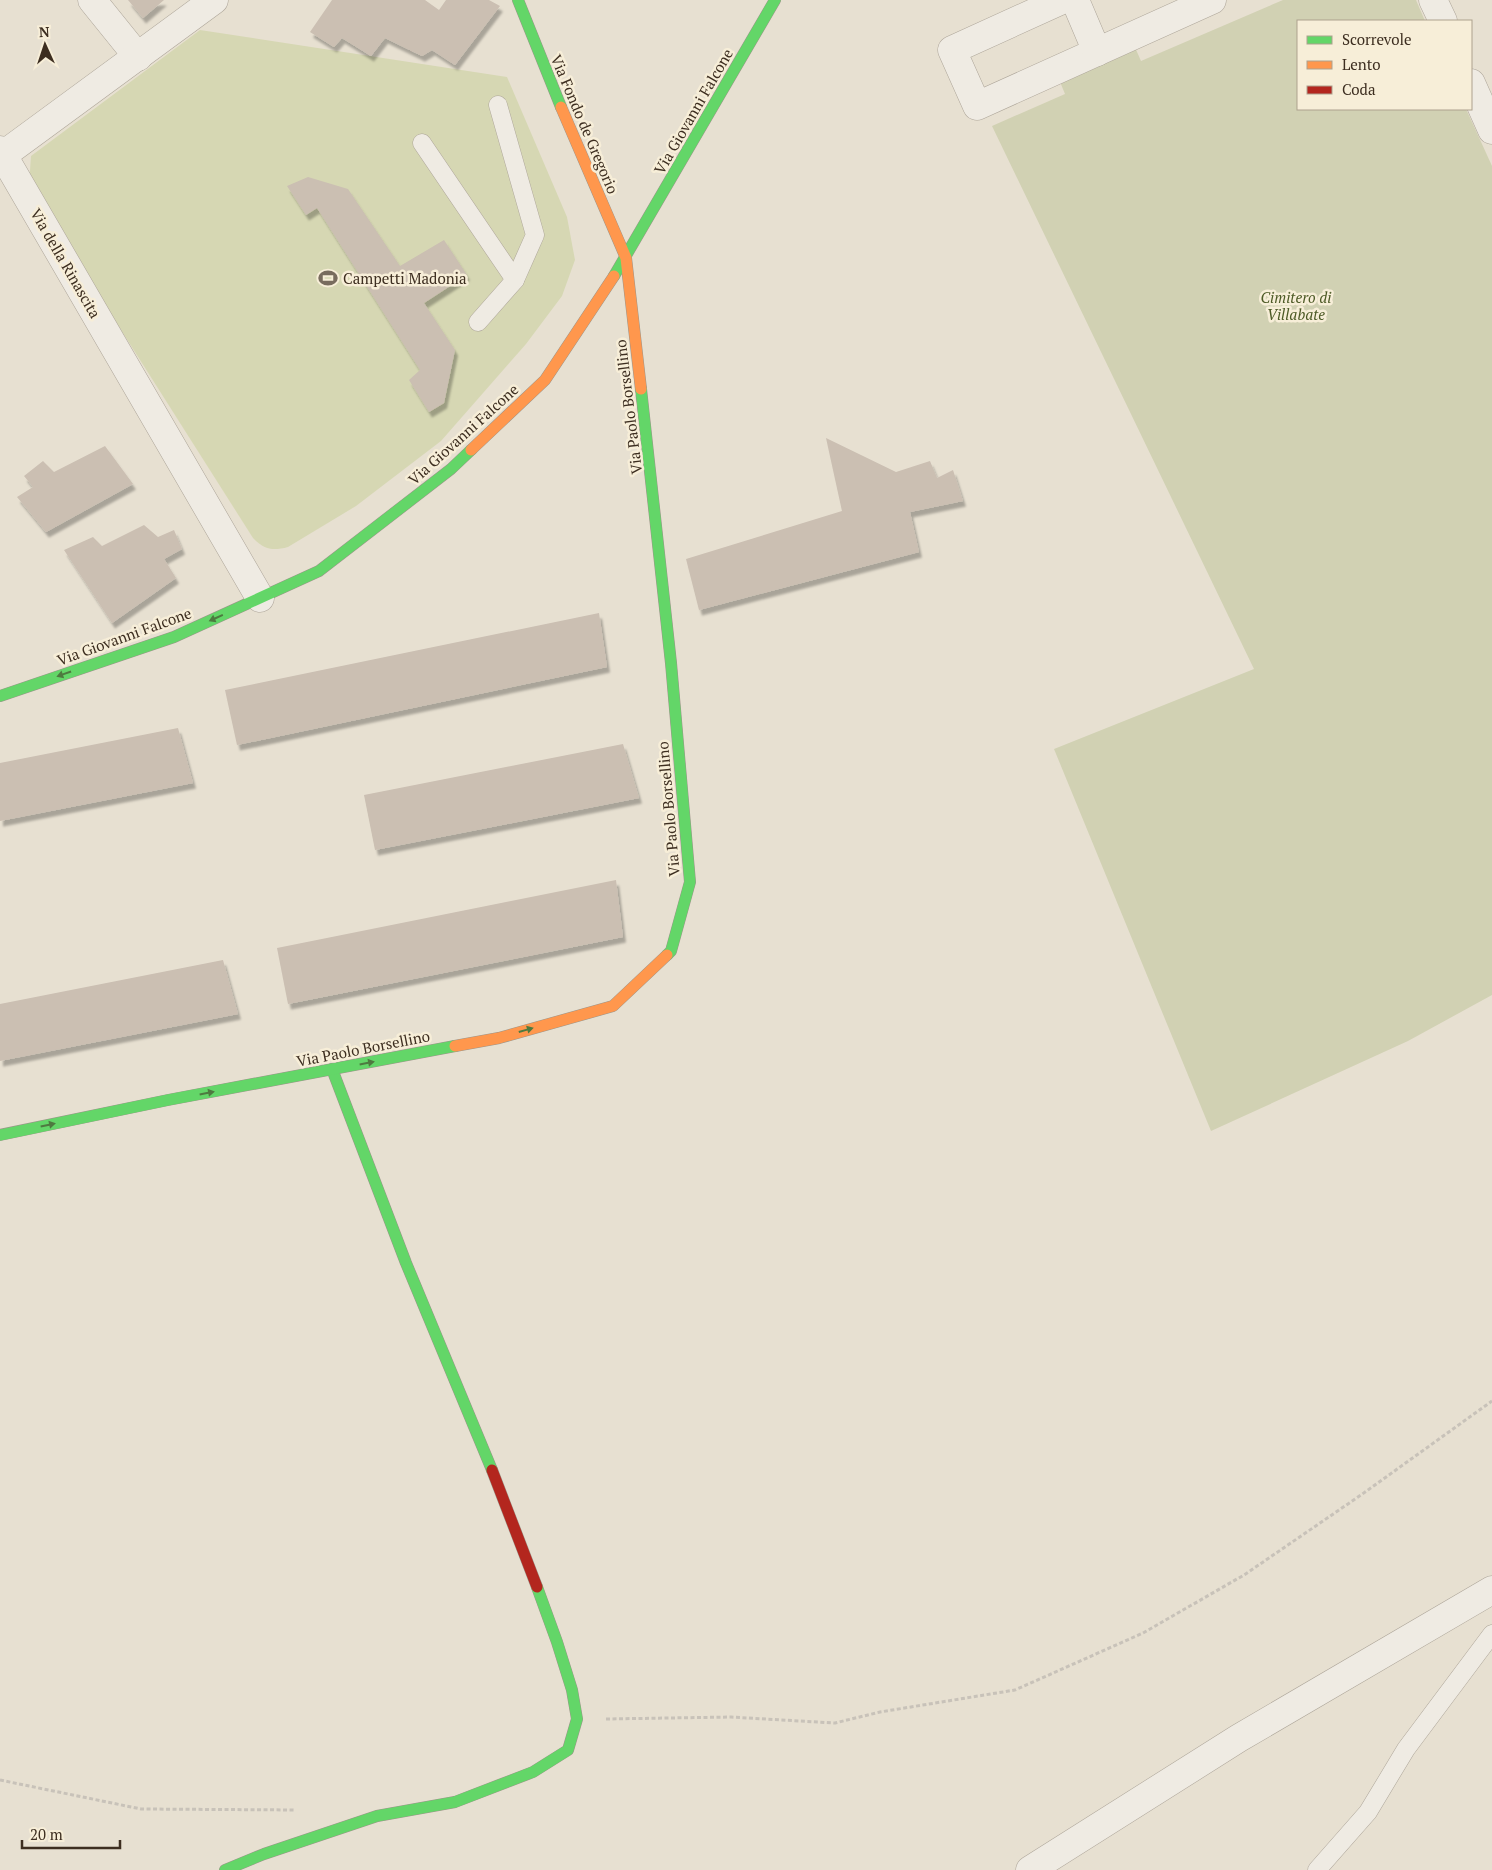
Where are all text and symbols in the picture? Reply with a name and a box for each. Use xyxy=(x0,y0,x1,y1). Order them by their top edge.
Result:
north arrow xyxy=(20,20,70,70)
legend xyxy=(1297,20,1472,110)
text: N xyxy=(38,22,50,41)
text: Scorrevole xyxy=(1342,29,1412,49)
street label: Via Giovanni Falcone xyxy=(649,45,737,177)
street label: Via Fondo de Gregorio xyxy=(547,51,623,197)
text: Lento xyxy=(1342,54,1381,74)
text: Coda xyxy=(1342,79,1376,99)
street label: Via della Rinascita xyxy=(26,204,106,322)
sports icon: Campetti Madonia xyxy=(317,267,339,289)
place label: Campetti Madonia xyxy=(343,268,467,288)
park label: Cimitero di Villabate xyxy=(1261,287,1332,324)
street label: Via Paolo Borsellino xyxy=(610,339,646,475)
street label: Via Giovanni Falcone xyxy=(404,379,522,489)
street label: Via Giovanni Falcone xyxy=(54,602,194,670)
one-way arrow xyxy=(209,614,223,622)
one-way arrow xyxy=(56,671,71,678)
street label: Via Paolo Borsellino xyxy=(652,741,684,877)
street label: Via Paolo Borsellino xyxy=(295,1025,431,1071)
one-way arrow xyxy=(518,1026,533,1034)
one-way arrow xyxy=(359,1058,375,1066)
one-way arrow xyxy=(199,1088,215,1096)
one-way arrow xyxy=(40,1121,55,1129)
scale bar xyxy=(22,1818,120,1850)
text: 20 m xyxy=(30,1824,63,1844)

